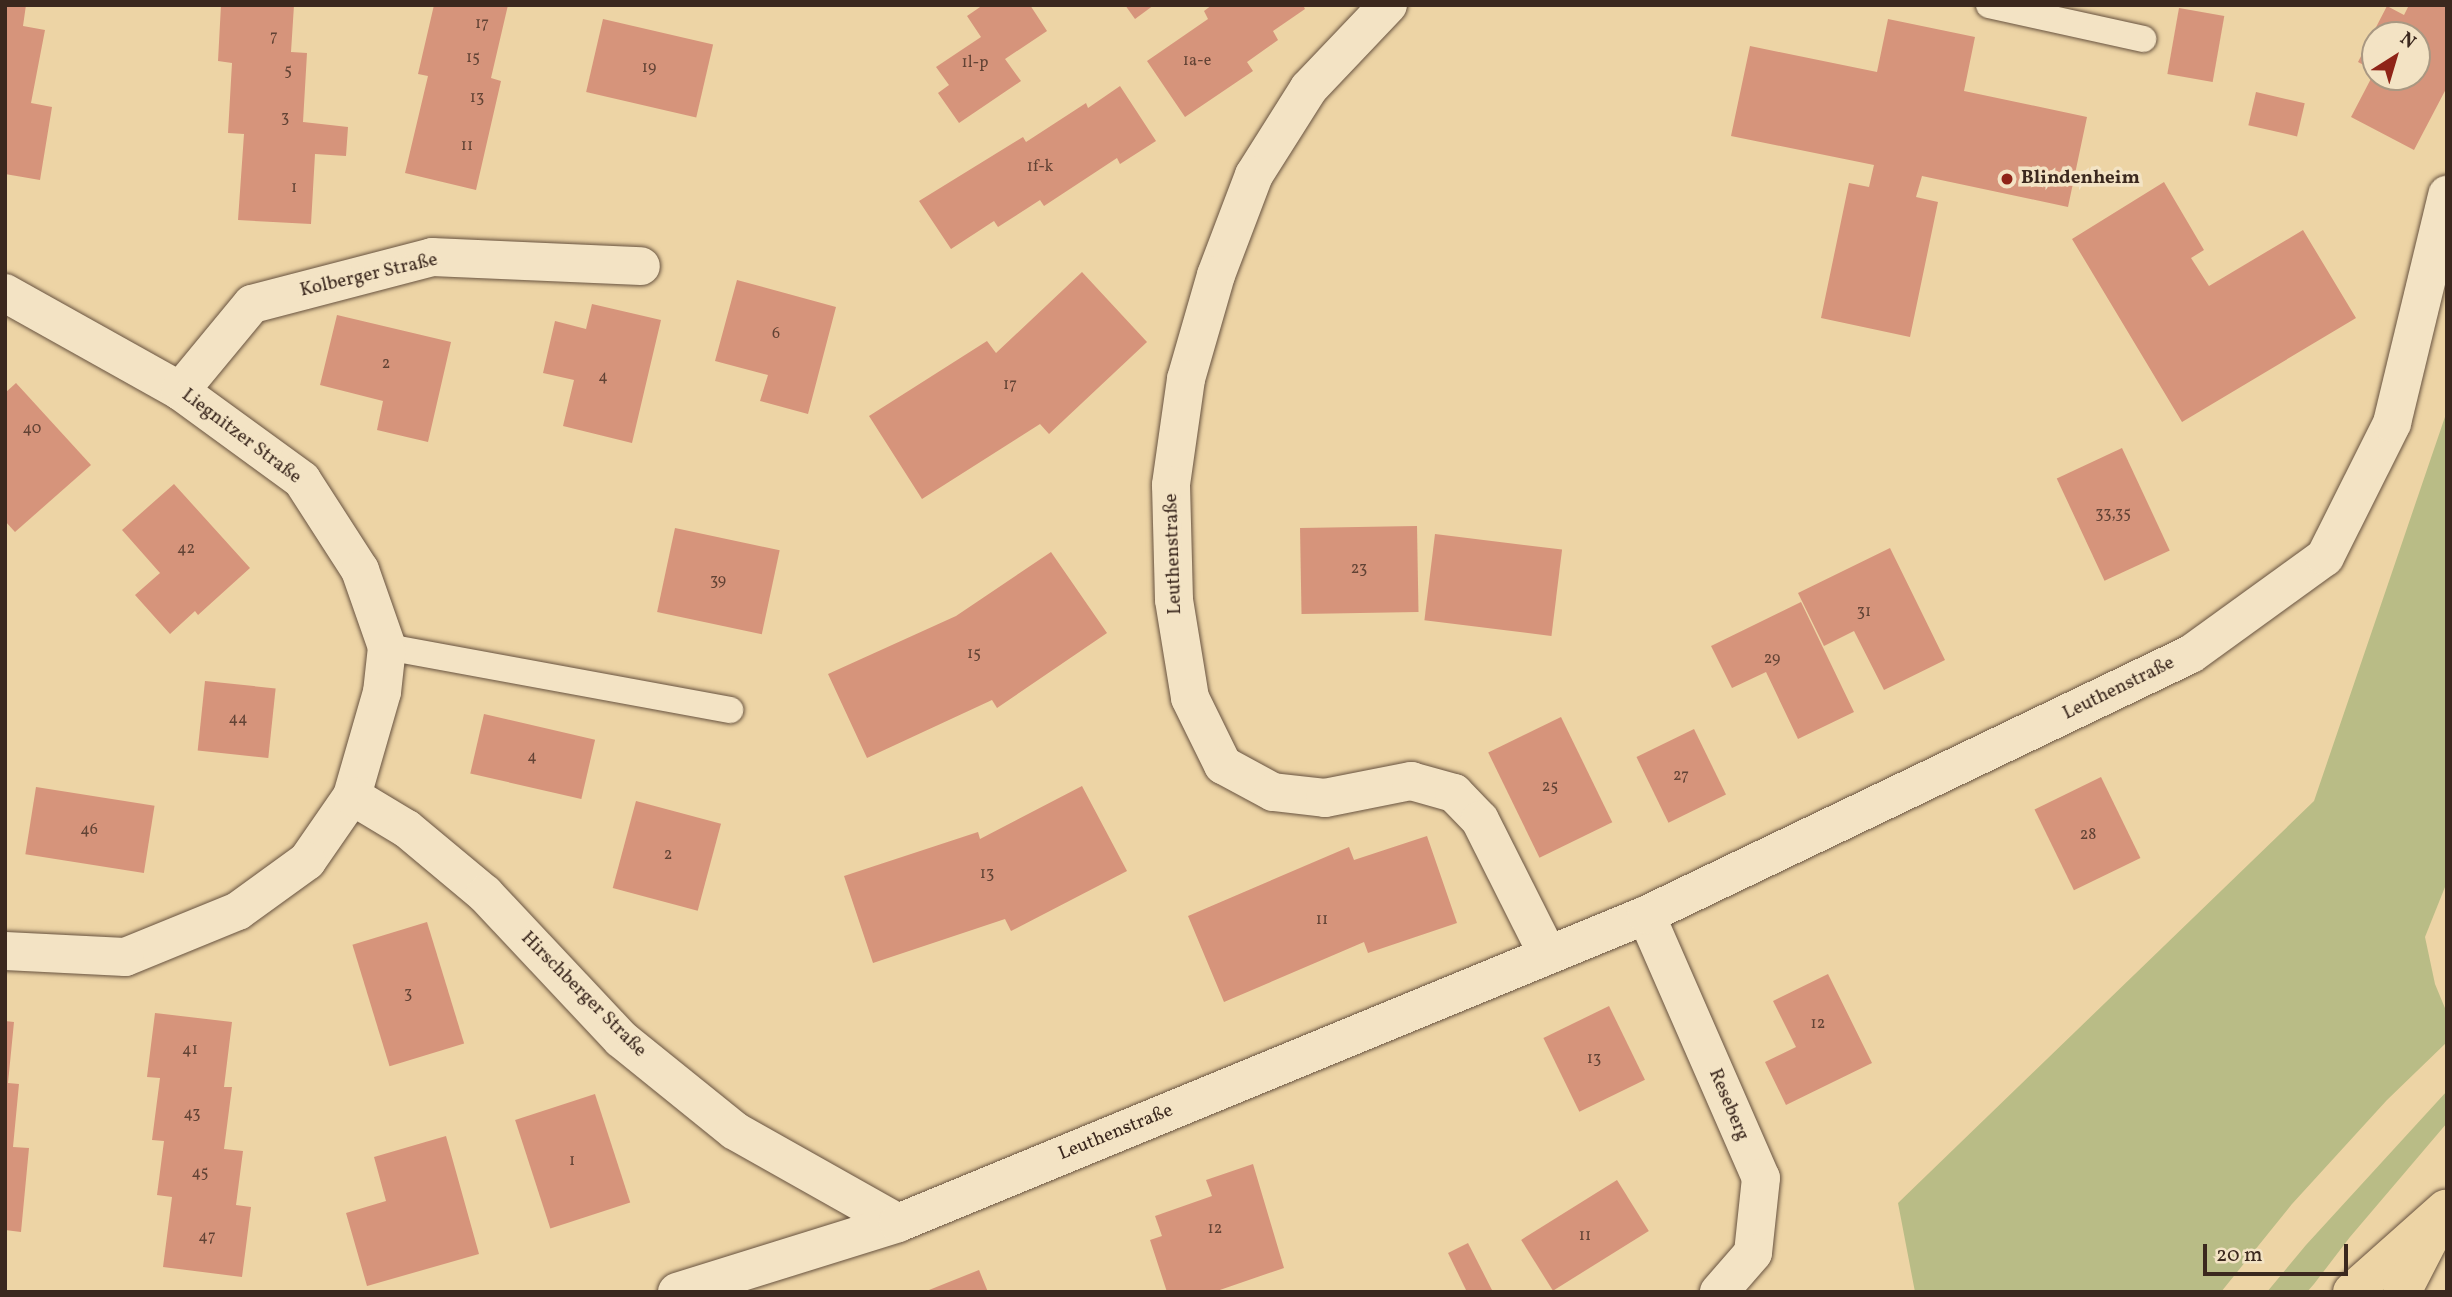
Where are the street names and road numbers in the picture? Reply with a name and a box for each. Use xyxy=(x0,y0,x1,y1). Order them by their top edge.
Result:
street label: Kolberger Straße xyxy=(298,249,440,303)
street label: Liegnitzer Straße xyxy=(177,385,305,489)
street label: Leuthenstraße xyxy=(1160,493,1188,615)
street label: Leuthenstraße xyxy=(2059,652,2179,726)
street label: Hirschberger Straße xyxy=(515,927,651,1063)
street label: Reseberg xyxy=(1703,1066,1753,1144)
street label: Leuthenstraße xyxy=(1055,1100,1177,1166)

